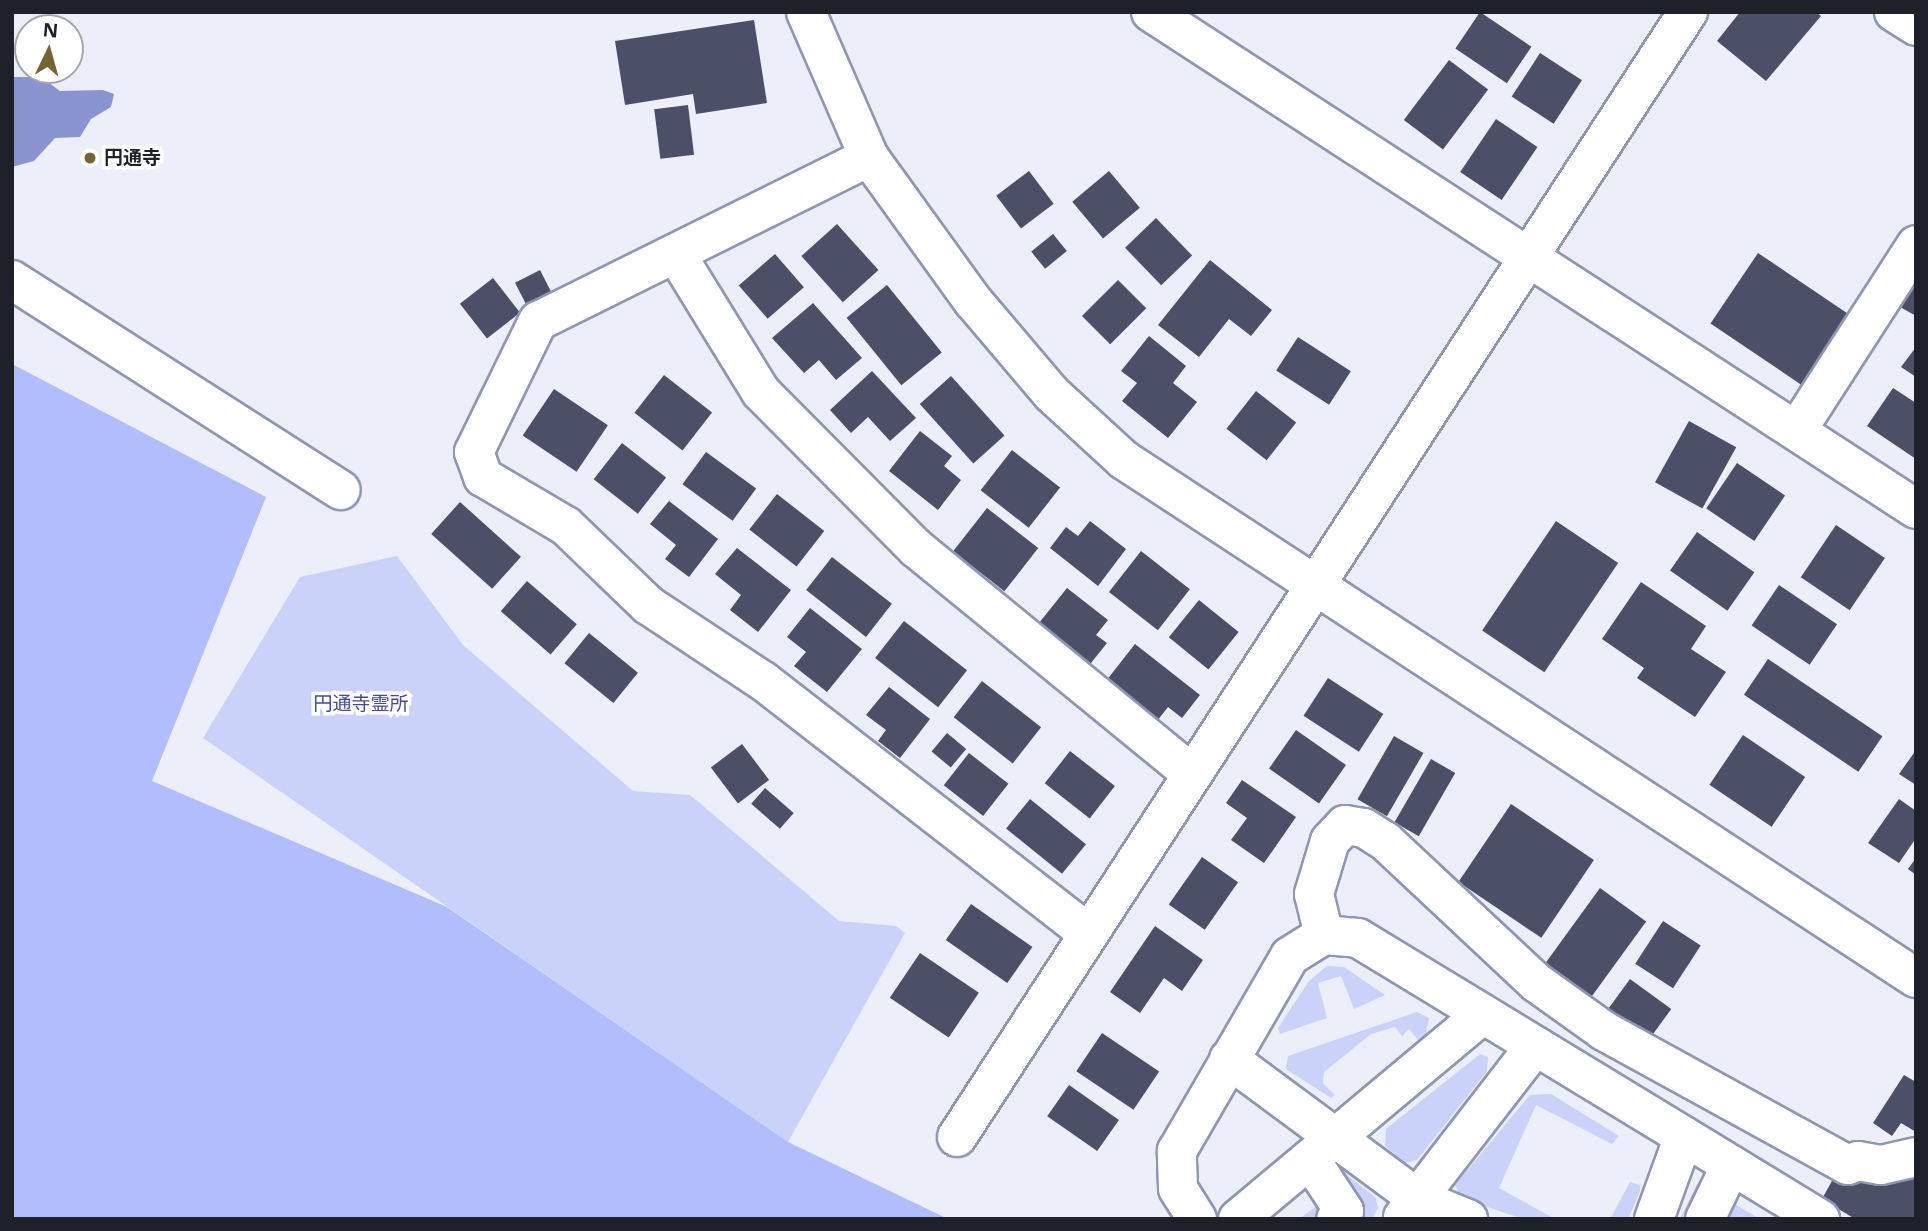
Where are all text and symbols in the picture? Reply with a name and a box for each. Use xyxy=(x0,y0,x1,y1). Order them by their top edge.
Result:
north arrow xyxy=(14,14,84,84)
text: N xyxy=(42,16,59,44)
place label: 円通寺 xyxy=(104,147,161,169)
marker: 円通寺 xyxy=(82,150,98,166)
park label: 円通寺霊所 xyxy=(314,693,408,715)

